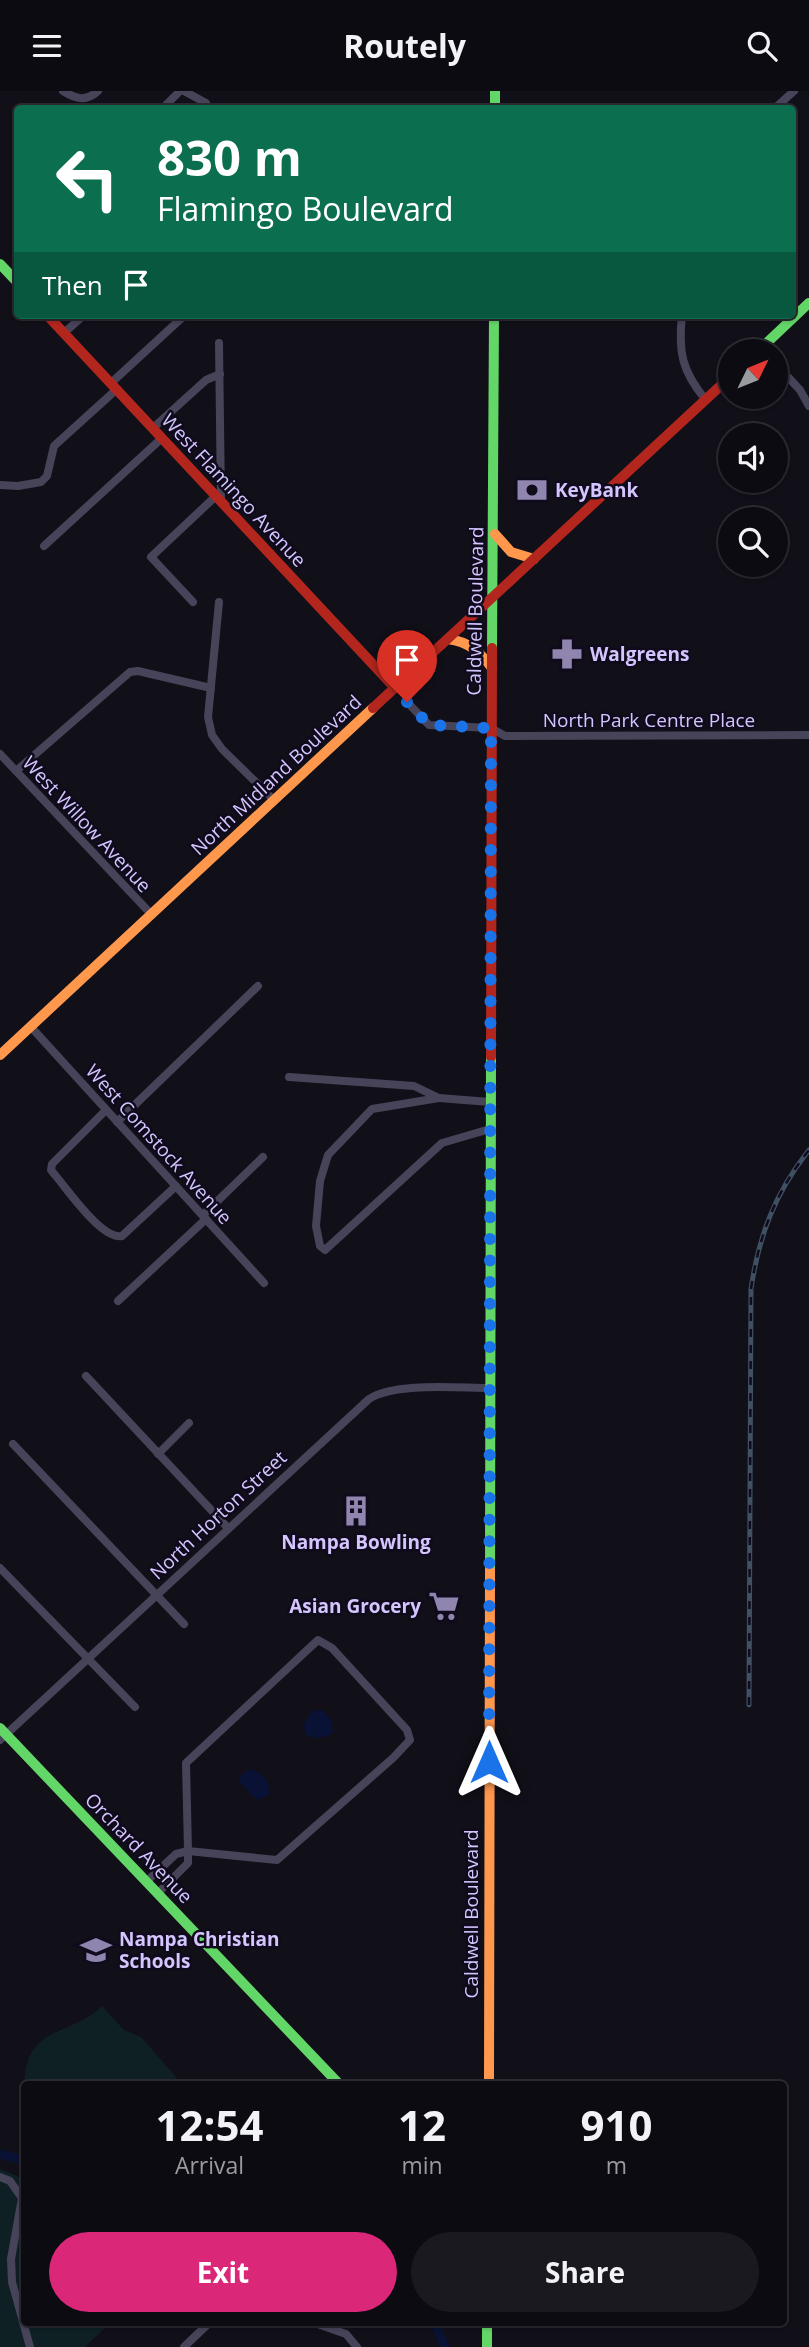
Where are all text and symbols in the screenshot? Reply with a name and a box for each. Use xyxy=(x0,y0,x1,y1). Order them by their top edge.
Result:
text: Routely xyxy=(343,24,466,67)
icon: menu xyxy=(28,27,66,65)
icon: search xyxy=(743,27,781,65)
text: 830 m xyxy=(157,124,302,190)
icon: left xyxy=(42,133,133,224)
text: Flamingo Boulevard xyxy=(157,187,454,230)
icon: arrive xyxy=(117,266,155,304)
text: Then xyxy=(42,267,103,303)
north arrow xyxy=(718,339,788,409)
map controls xyxy=(718,339,788,577)
street label: West Flamingo Avenue xyxy=(156,408,312,572)
button: sound xyxy=(718,423,788,493)
bank icon: KeyBank xyxy=(515,473,549,507)
place label: KeyBank xyxy=(555,477,638,503)
button: search xyxy=(718,507,788,577)
street label: Caldwell Boulevard xyxy=(461,526,489,696)
pin xyxy=(377,630,437,702)
pharmacy icon: Walgreens xyxy=(550,637,584,671)
icon: arrive xyxy=(388,641,426,679)
place label: Walgreens xyxy=(590,641,689,667)
street label: North Midland Boulevard xyxy=(185,689,367,861)
street label: North Park Centre Place xyxy=(543,707,755,733)
street label: West Willow Avenue xyxy=(17,750,157,898)
street label: West Comstock Avenue xyxy=(80,1058,238,1230)
street label: North Horton Street xyxy=(144,1445,292,1585)
building icon: Nampa Bowling xyxy=(339,1494,373,1528)
place label: Nampa Bowling xyxy=(281,1529,431,1555)
supermarket icon: Asian Grocery xyxy=(427,1589,461,1623)
place label: Asian Grocery xyxy=(289,1593,421,1619)
position arrow xyxy=(452,1725,526,1799)
street label: Orchard Avenue xyxy=(80,1787,198,1909)
street label: Caldwell Boulevard xyxy=(458,1829,484,1999)
place label: Nampa Christian Schools xyxy=(119,1926,280,1974)
school or university icon: Nampa Christian Schools xyxy=(79,1933,113,1967)
text: 12:54 xyxy=(155,2096,264,2153)
text: 12 xyxy=(398,2096,446,2153)
text: 910 xyxy=(580,2096,653,2153)
text: Arrival xyxy=(175,2149,244,2181)
text: min xyxy=(401,2149,443,2181)
text: m xyxy=(606,2149,627,2181)
button: Exit xyxy=(49,2232,397,2312)
button: Share xyxy=(411,2232,759,2312)

